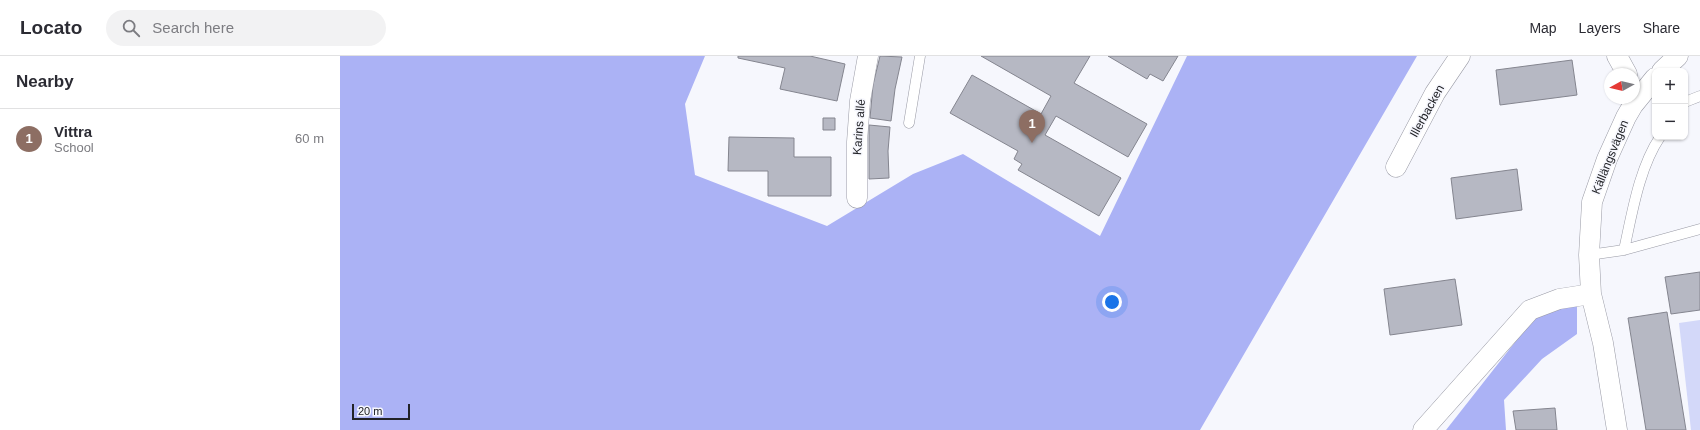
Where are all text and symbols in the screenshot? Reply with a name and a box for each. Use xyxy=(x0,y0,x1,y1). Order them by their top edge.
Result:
search box xyxy=(106,10,386,46)
text: Locato xyxy=(20,17,82,38)
icon: search xyxy=(120,17,142,39)
text: Search here xyxy=(152,19,234,36)
text: Map xyxy=(1529,20,1557,36)
text: Layers xyxy=(1579,20,1621,36)
text: Share xyxy=(1643,20,1680,36)
north arrow xyxy=(1604,68,1640,104)
map controls xyxy=(1652,68,1688,140)
button: + xyxy=(1652,68,1688,104)
text: Nearby xyxy=(16,72,74,91)
street label: Illerbacken xyxy=(1407,82,1447,140)
street label: Karins allé xyxy=(850,98,868,155)
button: − xyxy=(1652,104,1688,140)
pin: 1 xyxy=(1019,110,1045,143)
street label: Källängsvägen xyxy=(1589,118,1631,196)
text: Vittra xyxy=(54,123,92,140)
text: 1 xyxy=(25,131,33,146)
text: 60 m xyxy=(295,131,324,146)
text: School xyxy=(54,140,94,155)
your location xyxy=(1102,292,1122,312)
scale bar xyxy=(352,402,410,421)
text: 20 m xyxy=(358,405,382,417)

